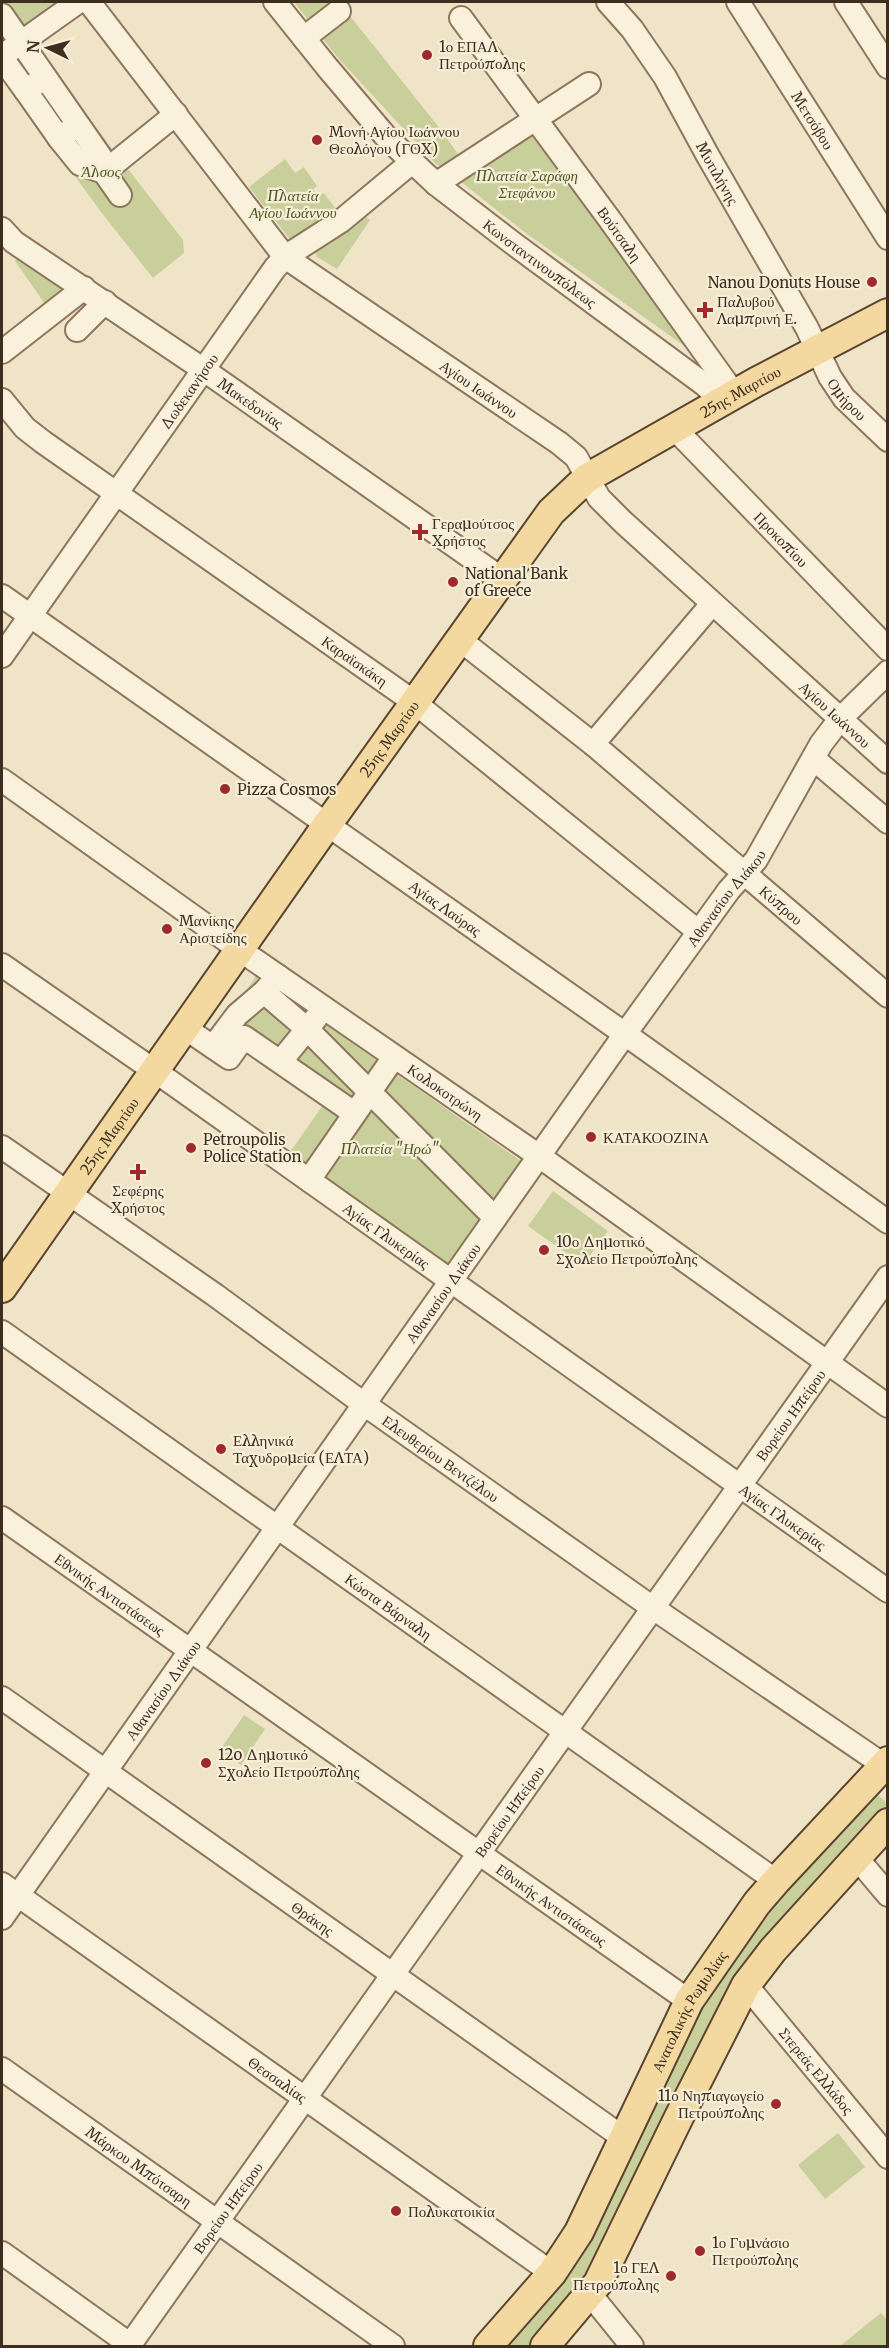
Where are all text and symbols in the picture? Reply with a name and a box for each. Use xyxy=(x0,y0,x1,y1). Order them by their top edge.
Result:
north arrow xyxy=(18,18,78,78)
place label: 1ο ΕΠΑΛ Πετρούπολης xyxy=(439,37,525,73)
text: N xyxy=(23,39,44,54)
marker: 1ο ΕΠΑΛ Πετρούπολης xyxy=(420,48,434,62)
street label: Μετσόβου xyxy=(788,87,839,153)
place label: Μονή Αγίου Ιωάννου Θεολόγου (ΓΟΧ) xyxy=(329,122,460,158)
marker: Μονή Αγίου Ιωάννου Θεολόγου (ΓΟΧ) xyxy=(310,133,324,147)
street label: Μυτιλήνης xyxy=(692,138,743,208)
park label: Άλσος xyxy=(80,162,122,181)
park label: Πλατεία Σαράφη Στεφάνου xyxy=(476,166,578,202)
park label: Πλατεία Αγίου Ιωάννου xyxy=(248,186,337,222)
street label: Βούτσαλη xyxy=(594,202,646,265)
street label: Κωνσταντινουπόλεως xyxy=(480,214,600,311)
place label: Nanou Donuts House xyxy=(708,273,860,292)
marker: Nanou Donuts House xyxy=(865,275,879,289)
place label: Παλυβού Λαμπρινή Ε. xyxy=(716,292,797,328)
marker: Παλυβού Λαμπρινή Ε. xyxy=(698,303,712,317)
street label: Δωδεκανήσου xyxy=(155,349,222,433)
street label: Αγίου Ιωάννου xyxy=(436,355,522,422)
street label: 25ης Μαρτίου xyxy=(696,361,784,422)
street label: Μακεδονίας xyxy=(214,373,287,432)
street label: Ομήρου xyxy=(824,374,871,424)
street label: Προκοπίου xyxy=(750,507,813,571)
place label: Γεραμούτσος Χρήστος xyxy=(432,514,514,550)
marker: Γεραμούτσος Χρήστος xyxy=(413,525,427,539)
place label: National Bank of Greece xyxy=(465,564,569,600)
marker: National Bank of Greece xyxy=(446,575,460,589)
street label: Καραϊσκάκη xyxy=(318,631,392,690)
street label: Αγίου Ιωάννου xyxy=(795,677,875,751)
street label: 25ης Μαρτίου xyxy=(355,697,423,781)
place label: Pizza Cosmos xyxy=(237,780,336,799)
marker: Pizza Cosmos xyxy=(218,782,232,796)
street label: Αθανασίου Διάκου xyxy=(682,846,769,950)
street label: Αγίας Λαύρας xyxy=(405,876,485,940)
street label: Κύπρου xyxy=(756,881,807,929)
place label: Μανίκης Αριστείδης xyxy=(179,911,247,947)
marker: Μανίκης Αριστείδης xyxy=(160,922,174,936)
street label: Κολοκοτρώνη xyxy=(404,1059,487,1124)
street label: 25ης Μαρτίου xyxy=(75,1094,142,1178)
place label: ΚΑΤΑΚΟΟΖΙΝΑ xyxy=(603,1128,709,1147)
place label: Petroupolis Police Station xyxy=(203,1130,301,1166)
marker: ΚΑΤΑΚΟΟΖΙΝΑ xyxy=(584,1130,598,1144)
park label: Πλατεία "Ηρώ" xyxy=(341,1139,440,1158)
marker: Petroupolis Police Station xyxy=(184,1141,198,1155)
marker: Σεφέρης Χρήστος xyxy=(131,1165,145,1179)
place label: Σεφέρης Χρήστος xyxy=(111,1181,165,1217)
street label: Αγίας Γλυκερίας xyxy=(339,1198,434,1272)
place label: 10ο Δημοτικό Σχολείο Πετρούπολης xyxy=(556,1232,697,1268)
street label: Αθανασίου Διάκου xyxy=(401,1239,484,1346)
marker: 10ο Δημοτικό Σχολείο Πετρούπολης xyxy=(537,1243,551,1257)
street label: Βορείου Ηπείρου xyxy=(751,1365,829,1464)
street label: Ελευθερίου Βενιζέλου xyxy=(379,1410,503,1506)
place label: Ελληνικά Ταχυδρομεία (ΕΛΤΑ) xyxy=(233,1431,369,1467)
marker: Ελληνικά Ταχυδρομεία (ΕΛΤΑ) xyxy=(214,1442,228,1456)
street label: Αγίας Γλυκερίας xyxy=(736,1479,830,1554)
street label: Εθνικής Αντιστάσεως xyxy=(51,1548,169,1639)
street label: Κώστα Βάρναλη xyxy=(341,1569,436,1644)
street label: Αθανασίου Διάκου xyxy=(121,1636,204,1744)
place label: 12o Δημοτικό Σχολείο Πετρούπολης xyxy=(218,1745,359,1781)
marker: 12o Δημοτικό Σχολείο Πετρούπολης xyxy=(199,1756,213,1770)
street label: Βορείου Ηπείρου xyxy=(470,1762,548,1861)
street label: Εθνικής Αντιστάσεως xyxy=(493,1859,611,1950)
street label: Θράκης xyxy=(288,1897,338,1940)
street label: Ανατολικής Ρωμυλίας xyxy=(647,1947,731,2075)
street label: Στερεάς Ελλάδος xyxy=(775,2023,858,2118)
street label: Θεσσαλίας xyxy=(245,2052,311,2107)
place label: 11ο Νηπιαγωγείο Πετρούπολης xyxy=(658,2086,764,2122)
marker: 11ο Νηπιαγωγείο Πετρούπολης xyxy=(769,2097,783,2111)
street label: Μάρκου Μπότσαρη xyxy=(82,2122,196,2210)
street label: Βορείου Ηπείρου xyxy=(188,2158,266,2257)
place label: Πολυκατοικία xyxy=(408,2202,495,2221)
marker: Πολυκατοικία xyxy=(389,2204,403,2218)
place label: 1ο Γυμνάσιο Πετρούπολης xyxy=(712,2233,798,2269)
marker: 1ο Γυμνάσιο Πετρούπολης xyxy=(693,2244,707,2258)
place label: 1ο ΓΕΛ Πετρούπολης xyxy=(573,2258,660,2294)
marker: 1ο ΓΕΛ Πετρούπολης xyxy=(664,2269,678,2283)

